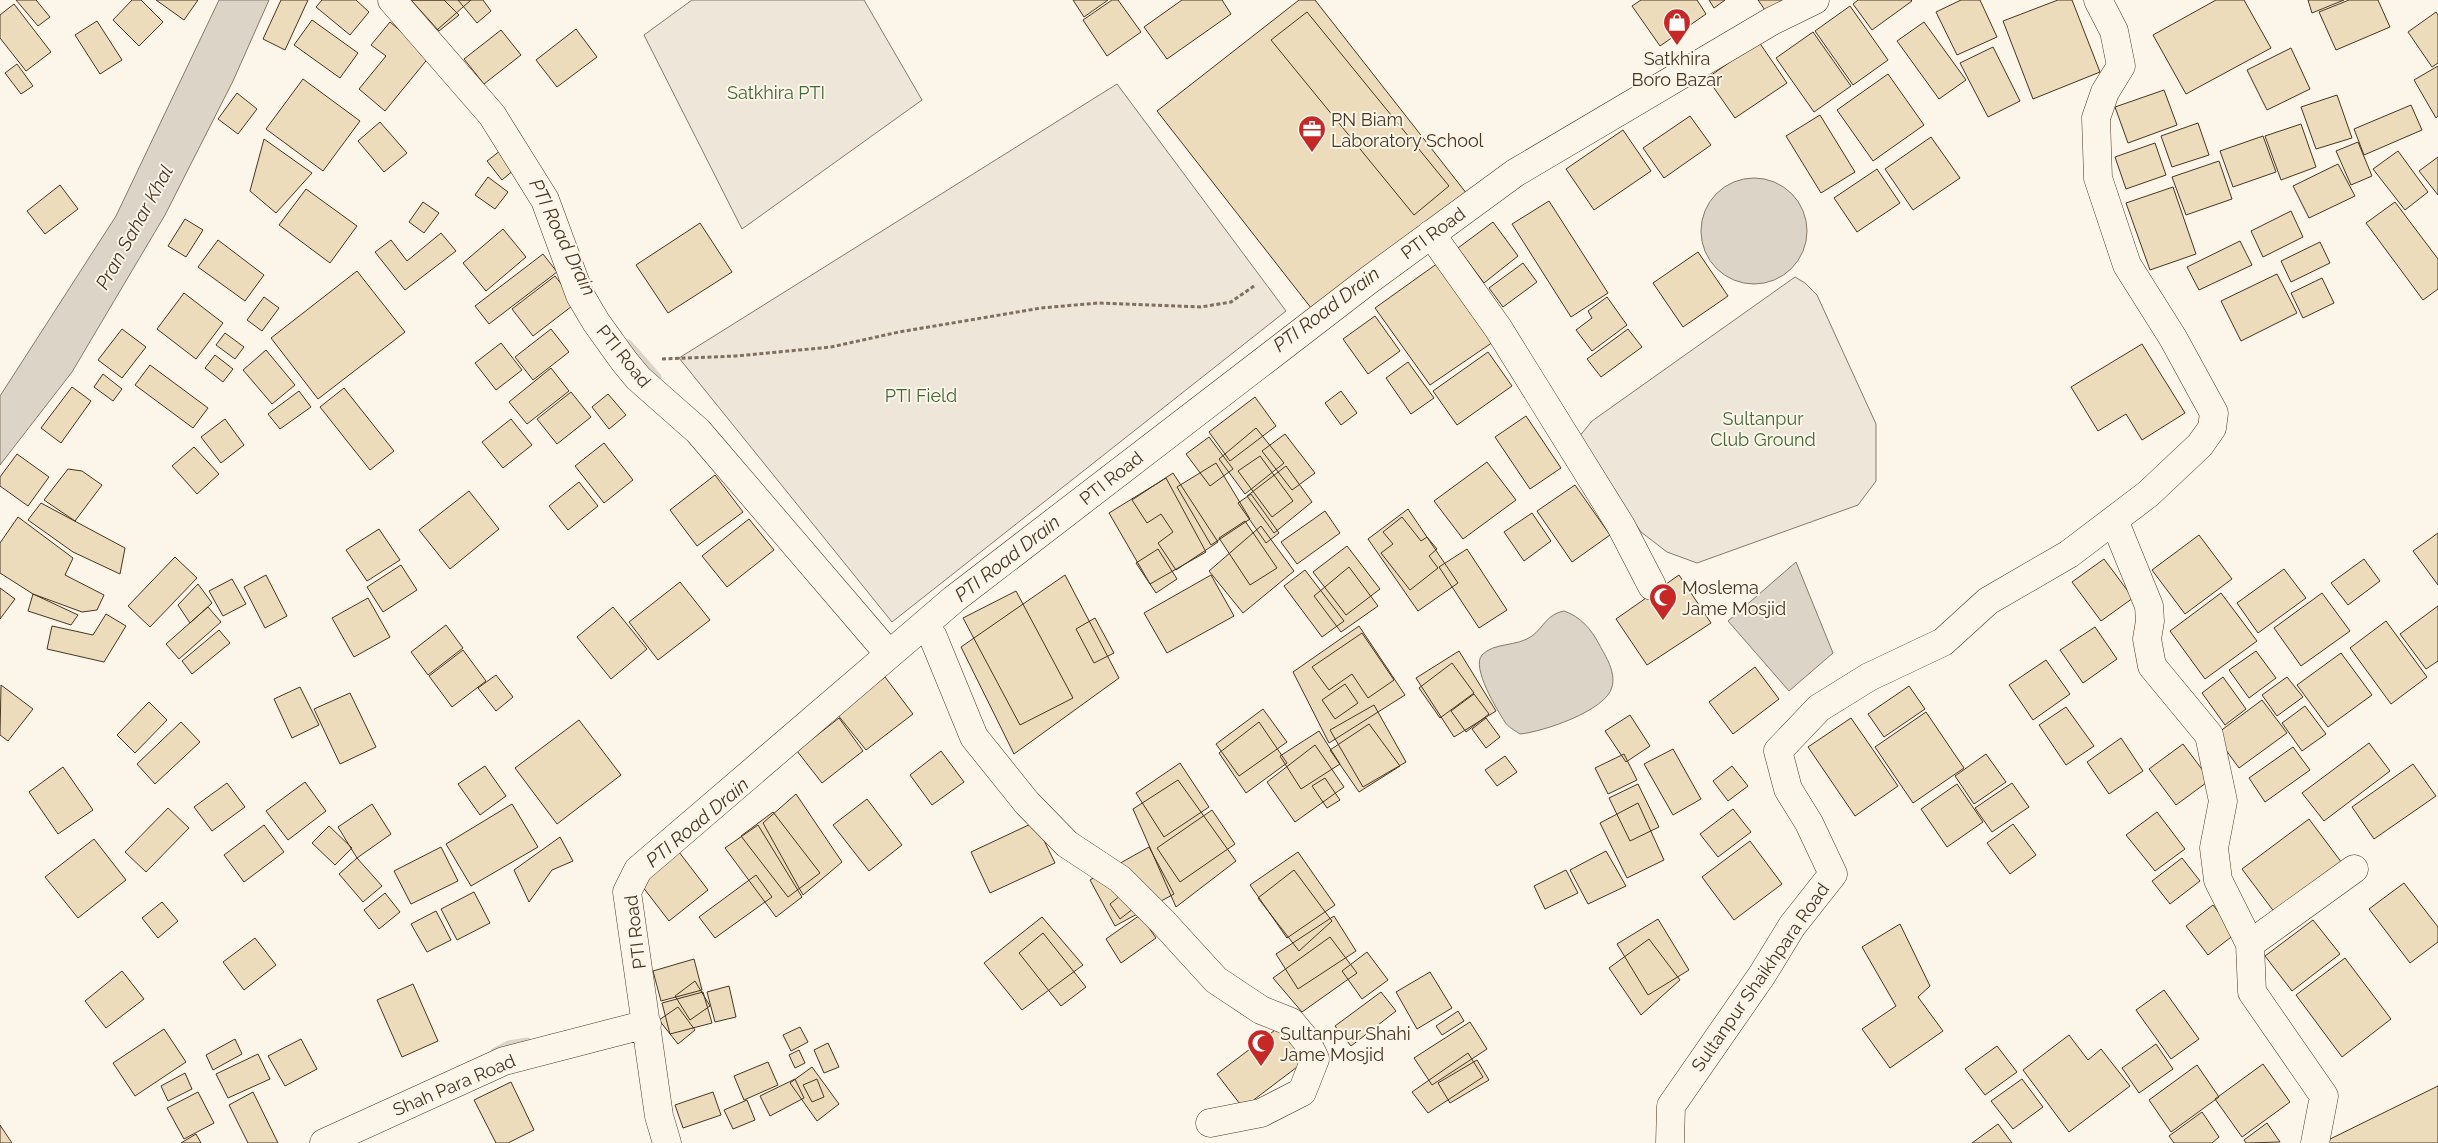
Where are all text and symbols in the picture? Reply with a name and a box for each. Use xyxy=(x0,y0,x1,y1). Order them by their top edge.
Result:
shop icon: Satkhira Boro Bazar xyxy=(1662,7,1692,46)
place label: Satkhira Boro Bazar xyxy=(1632,48,1723,90)
park label: Satkhira PTI xyxy=(727,82,825,103)
place label: PN Biam Laboratory School xyxy=(1331,109,1484,151)
office icon: PN Biam Laboratory School xyxy=(1297,114,1327,153)
water label: Pran Sahar Khal xyxy=(91,161,177,293)
water label: PTI Road Drain xyxy=(525,175,601,299)
street label: PTI Road xyxy=(1397,203,1469,263)
water label: PTI Road Drain xyxy=(1269,262,1383,356)
street label: PTI Road xyxy=(592,320,656,392)
park label: PTI Field xyxy=(885,385,957,406)
park label: Sultanpur Club Ground xyxy=(1710,408,1816,450)
street label: PTI Road xyxy=(1075,447,1147,509)
water label: PTI Road Drain xyxy=(950,510,1064,606)
place label: Moslema Jame Mosjid xyxy=(1682,577,1786,619)
mosque icon: Moslema Jame Mosjid xyxy=(1648,582,1678,621)
water label: PTI Road Drain xyxy=(641,773,753,871)
street label: Sultanpur Shaikhpara Road xyxy=(1687,879,1833,1075)
street label: PTI Road xyxy=(620,894,650,970)
place label: Sultanpur Shahi Jame Mosjid xyxy=(1280,1023,1411,1065)
mosque icon: Sultanpur Shahi Jame Mosjid xyxy=(1246,1028,1276,1067)
street label: Shah Para Road xyxy=(390,1050,518,1120)

